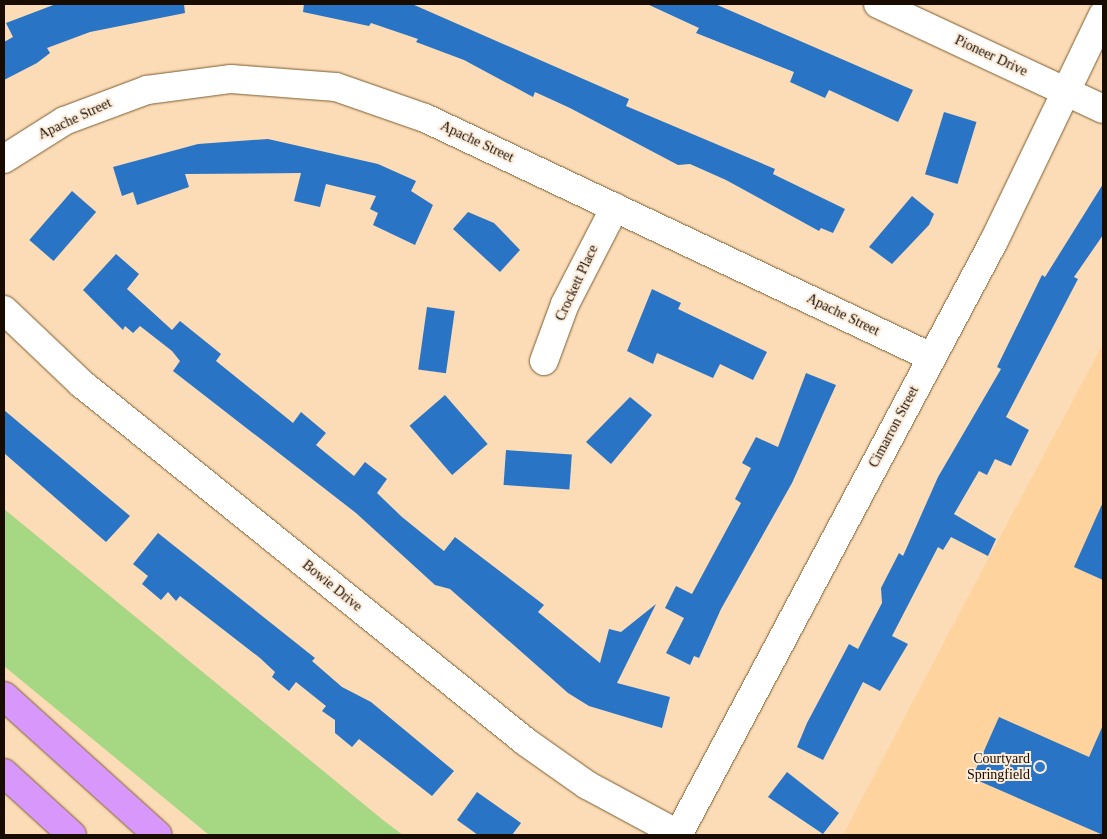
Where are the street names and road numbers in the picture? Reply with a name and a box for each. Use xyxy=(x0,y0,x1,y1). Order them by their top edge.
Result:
street label: Pioneer Drive xyxy=(952,32,1030,80)
street label: Apache Street xyxy=(36,95,114,143)
street label: Apache Street xyxy=(438,118,516,166)
street label: Crockett Place xyxy=(552,242,602,324)
street label: Apache Street xyxy=(804,290,882,340)
street label: Cimarron Street xyxy=(866,383,922,471)
street label: Bowie Drive xyxy=(299,557,365,615)

